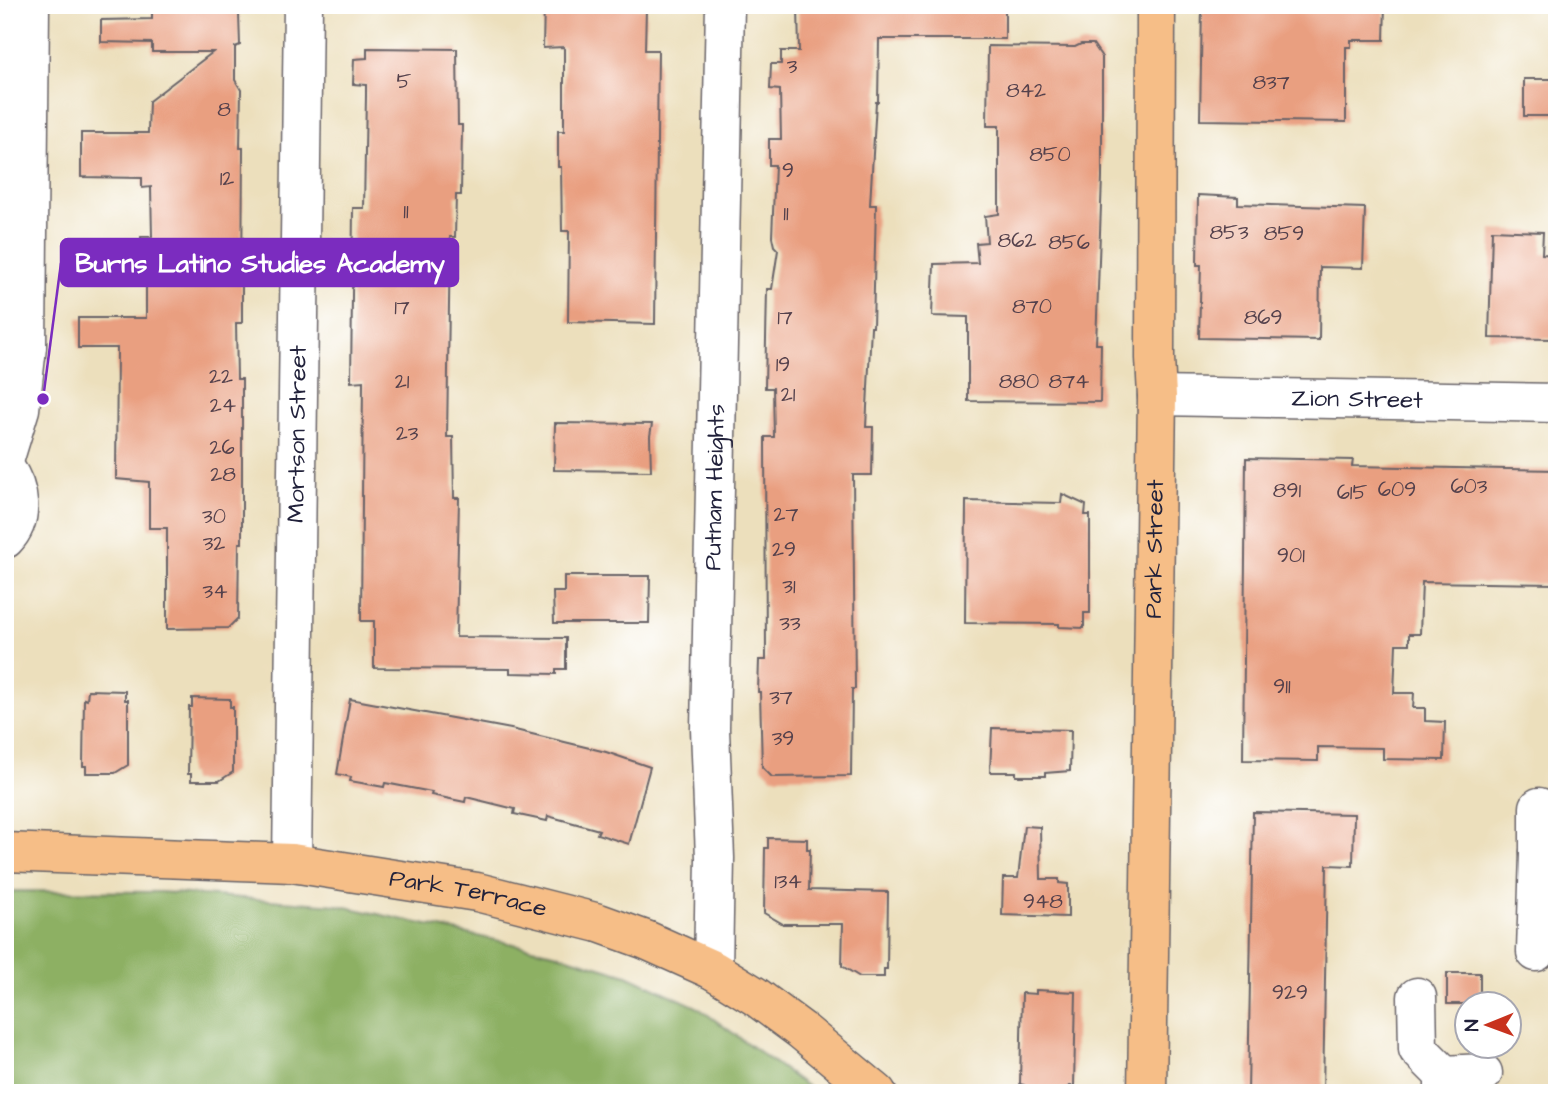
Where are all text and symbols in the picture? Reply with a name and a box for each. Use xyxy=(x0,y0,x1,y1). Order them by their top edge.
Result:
house number: 3 xyxy=(787,52,798,81)
house number: 5 xyxy=(397,67,412,96)
house number: 837 xyxy=(1252,68,1290,97)
house number: 842 xyxy=(1006,76,1046,105)
house number: 8 xyxy=(217,95,231,124)
house number: 850 xyxy=(1029,140,1071,169)
house number: 9 xyxy=(782,156,794,185)
house number: 12 xyxy=(220,164,234,193)
house number: 11 xyxy=(403,197,409,226)
house number: 11 xyxy=(783,199,789,228)
house number: 853 xyxy=(1209,218,1249,247)
house number: 859 xyxy=(1264,219,1304,248)
house number: 862 xyxy=(998,226,1036,255)
house number: 856 xyxy=(1048,228,1090,257)
callout: Burns Latino Studies Academy xyxy=(61,239,458,286)
text: Burns Latino Studies Academy xyxy=(75,246,446,285)
house number: 870 xyxy=(1012,292,1052,321)
house number: 17 xyxy=(394,293,410,322)
house number: 17 xyxy=(777,303,793,332)
house number: 869 xyxy=(1244,303,1282,332)
street label: Mortson Street xyxy=(279,345,316,523)
house number: 19 xyxy=(776,350,790,379)
house number: 22 xyxy=(209,362,233,391)
house number: 21 xyxy=(395,367,410,396)
house number: 880 xyxy=(999,367,1039,396)
house number: 874 xyxy=(1049,367,1089,396)
house number: 21 xyxy=(781,380,796,409)
street label: Zion Street xyxy=(1291,381,1423,418)
house number: 24 xyxy=(210,391,236,420)
street label: Putnam Heights xyxy=(696,403,734,571)
house number: 23 xyxy=(396,419,419,448)
house number: 26 xyxy=(209,433,235,462)
house number: 28 xyxy=(210,460,236,489)
house number: 603 xyxy=(1450,472,1488,501)
house number: 609 xyxy=(1378,475,1416,504)
house number: 891 xyxy=(1273,476,1301,505)
house number: 615 xyxy=(1337,478,1367,507)
street label: Park Street xyxy=(1137,479,1173,619)
house number: 27 xyxy=(774,500,799,529)
house number: 30 xyxy=(202,502,226,531)
house number: 32 xyxy=(203,529,225,558)
house number: 29 xyxy=(772,535,796,564)
house number: 901 xyxy=(1277,541,1305,570)
house number: 31 xyxy=(782,572,796,601)
house number: 34 xyxy=(203,577,227,606)
house number: 33 xyxy=(779,609,801,638)
house number: 911 xyxy=(1273,672,1291,701)
house number: 37 xyxy=(769,683,793,712)
house number: 39 xyxy=(772,724,794,753)
street label: Park Terrace xyxy=(387,862,551,926)
house number: 134 xyxy=(774,867,802,896)
house number: 948 xyxy=(1023,887,1063,916)
house number: 929 xyxy=(1272,978,1308,1007)
north arrow xyxy=(1454,990,1524,1060)
text: N xyxy=(1459,1019,1486,1031)

